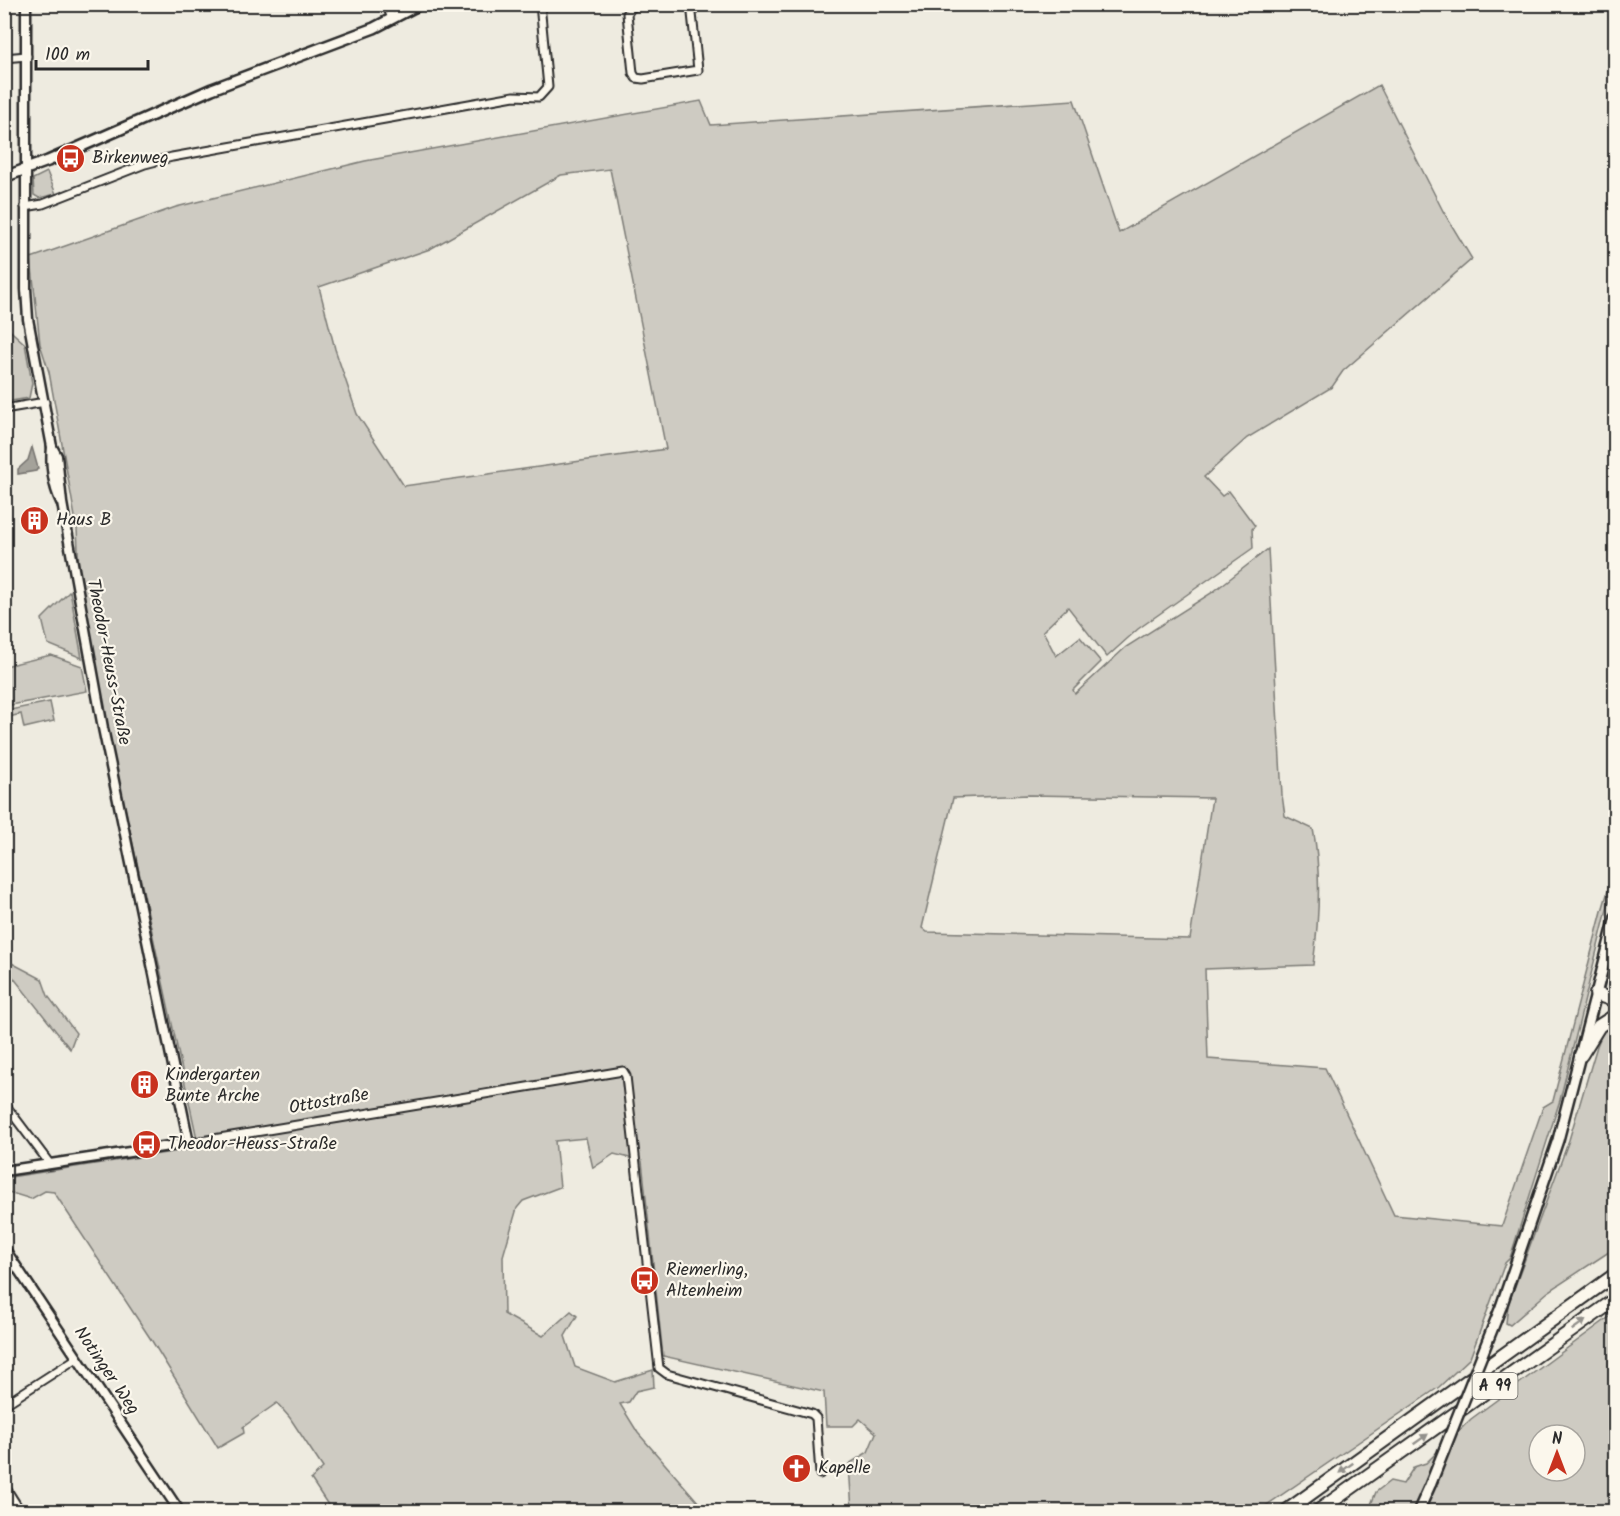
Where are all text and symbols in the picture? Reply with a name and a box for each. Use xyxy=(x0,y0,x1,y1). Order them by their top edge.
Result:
scale bar xyxy=(36,33,148,71)
text: 100 m xyxy=(45,41,90,70)
bus stop icon: Birkenweg xyxy=(55,142,87,174)
place label: Birkenweg xyxy=(92,144,169,173)
building icon: Haus B xyxy=(19,504,51,536)
place label: Haus B xyxy=(56,506,112,535)
street label: Theodor-Heuss-Straße xyxy=(78,576,138,748)
place label: Kindergarten Bunte Arche xyxy=(165,1061,260,1111)
building icon: Kindergarten Bunte Arche xyxy=(128,1069,160,1101)
street label: Ottostraße xyxy=(287,1081,371,1123)
bus stop icon: Theodor-Heuss-Straße xyxy=(131,1128,163,1160)
place label: Theodor-Heuss-Straße xyxy=(168,1130,337,1159)
place label: Riemerling, Altenheim xyxy=(666,1256,748,1306)
bus stop icon: Riemerling, Altenheim xyxy=(629,1264,661,1296)
one-way arrow xyxy=(1571,1319,1587,1331)
street label: Notinger Weg xyxy=(66,1321,146,1421)
road number: A 99 xyxy=(1472,1373,1518,1399)
north arrow xyxy=(1527,1423,1587,1483)
text: N xyxy=(1552,1427,1562,1452)
one-way arrow xyxy=(1412,1433,1428,1445)
church icon: Kapelle xyxy=(781,1452,813,1484)
place label: Kapelle xyxy=(818,1454,871,1483)
one-way arrow xyxy=(1338,1462,1354,1474)

